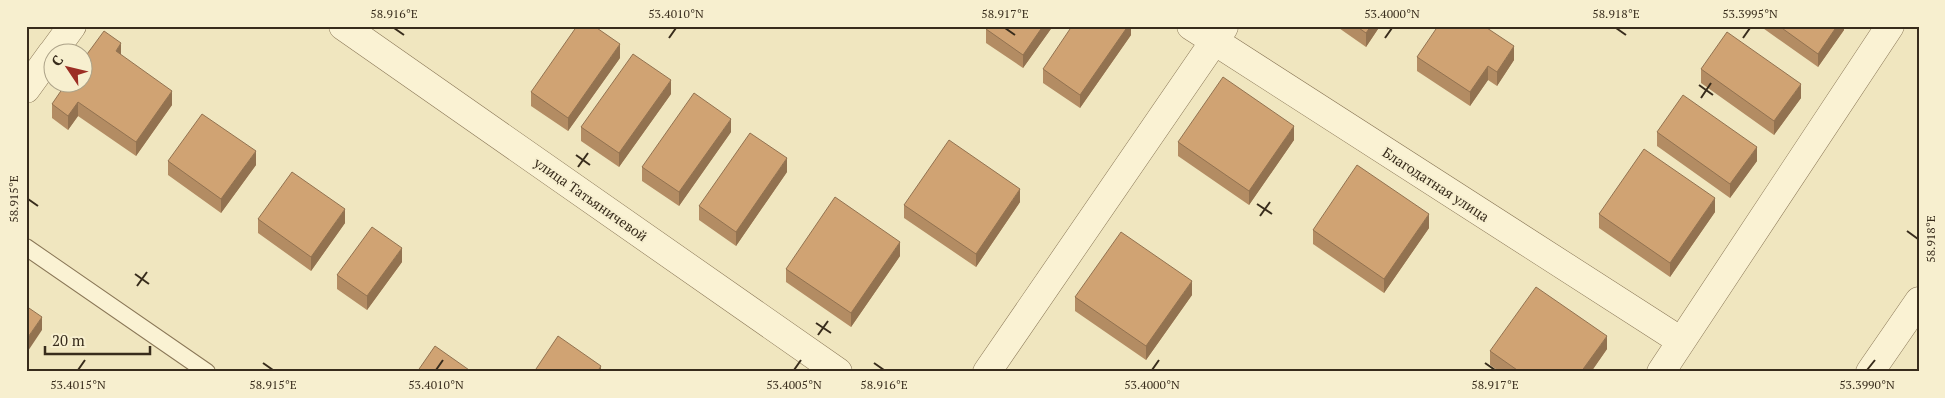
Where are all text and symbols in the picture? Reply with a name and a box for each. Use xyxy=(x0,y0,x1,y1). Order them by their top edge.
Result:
text: 58.916°E xyxy=(370,6,418,21)
text: 53.4010°N xyxy=(648,6,704,21)
text: 58.917°E xyxy=(981,6,1029,21)
text: 53.4000°N xyxy=(1364,6,1420,21)
text: 58.918°E xyxy=(1592,6,1640,21)
text: 53.3995°N xyxy=(1722,6,1778,21)
north arrow xyxy=(42,42,92,92)
text: С xyxy=(47,51,67,69)
street label: Благодатная улица xyxy=(1379,142,1493,226)
street label: улица Татьяничевой xyxy=(530,152,652,246)
text: 58.915°E xyxy=(6,175,21,223)
text: 58.918°E xyxy=(1923,215,1938,263)
scale bar xyxy=(45,323,150,355)
text: 20 m xyxy=(52,330,85,350)
text: 53.4015°N xyxy=(50,377,106,392)
text: 58.915°E xyxy=(249,377,297,392)
text: 53.4010°N xyxy=(408,377,464,392)
text: 53.4005°N xyxy=(766,377,822,392)
text: 58.916°E xyxy=(860,377,908,392)
text: 53.4000°N xyxy=(1124,377,1180,392)
text: 58.917°E xyxy=(1471,377,1519,392)
text: 53.3990°N xyxy=(1839,377,1895,392)

